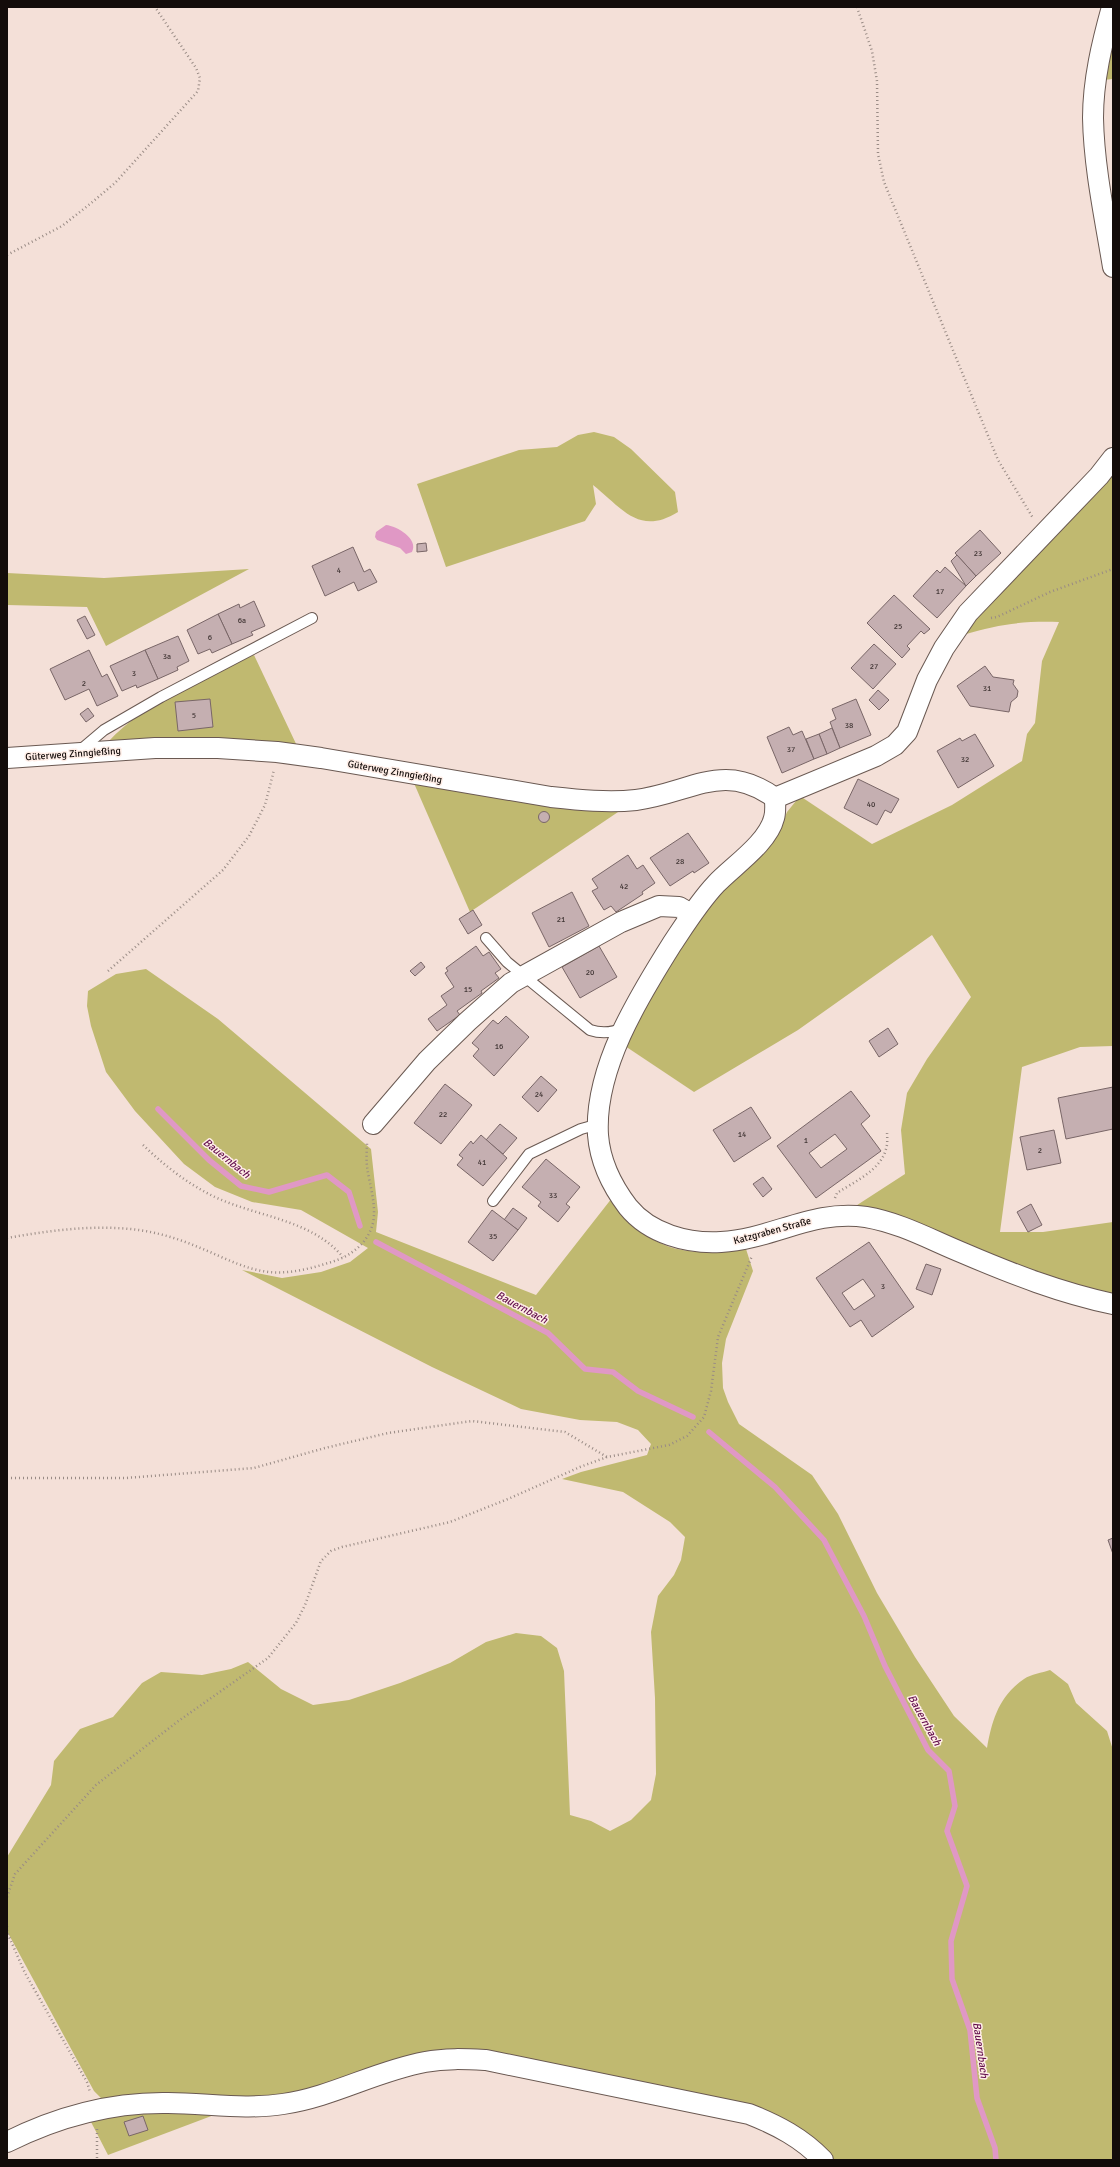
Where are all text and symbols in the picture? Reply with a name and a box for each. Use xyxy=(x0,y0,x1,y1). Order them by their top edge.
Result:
house number: 23 xyxy=(974,548,982,558)
house number: 4 xyxy=(337,565,342,575)
house number: 17 xyxy=(936,586,944,596)
house number: 6a xyxy=(238,615,246,625)
house number: 25 xyxy=(894,621,902,631)
house number: 6 xyxy=(208,632,212,642)
house number: 3a xyxy=(163,651,171,661)
house number: 27 xyxy=(870,661,878,671)
house number: 3 xyxy=(132,668,136,678)
house number: 2 xyxy=(82,678,86,688)
house number: 31 xyxy=(983,683,991,693)
house number: 5 xyxy=(192,710,196,720)
house number: 38 xyxy=(845,720,853,730)
house number: 37 xyxy=(787,744,795,754)
street label: Güterweg Zinngießing xyxy=(25,745,121,763)
house number: 32 xyxy=(961,754,969,764)
street label: Güterweg Zinngießing xyxy=(347,758,443,786)
house number: 40 xyxy=(867,799,875,809)
house number: 28 xyxy=(676,856,684,866)
house number: 42 xyxy=(620,881,628,891)
house number: 21 xyxy=(557,914,565,924)
house number: 20 xyxy=(586,967,594,977)
house number: 15 xyxy=(464,984,472,994)
house number: 16 xyxy=(495,1041,503,1051)
house number: 24 xyxy=(535,1089,544,1099)
house number: 22 xyxy=(439,1109,447,1119)
house number: 14 xyxy=(738,1129,747,1139)
house number: 1 xyxy=(804,1135,808,1145)
water label: Bauernbach xyxy=(201,1136,253,1182)
house number: 2 xyxy=(1038,1145,1042,1155)
house number: 41 xyxy=(478,1157,486,1167)
house number: 33 xyxy=(549,1190,557,1200)
street label: Katzgraben Straße xyxy=(732,1215,812,1247)
house number: 35 xyxy=(489,1231,497,1241)
house number: 3 xyxy=(881,1281,885,1291)
water label: Bauernbach xyxy=(494,1288,551,1327)
water label: Bauernbach xyxy=(905,1692,944,1749)
water label: Bauernbach xyxy=(970,2021,991,2080)

